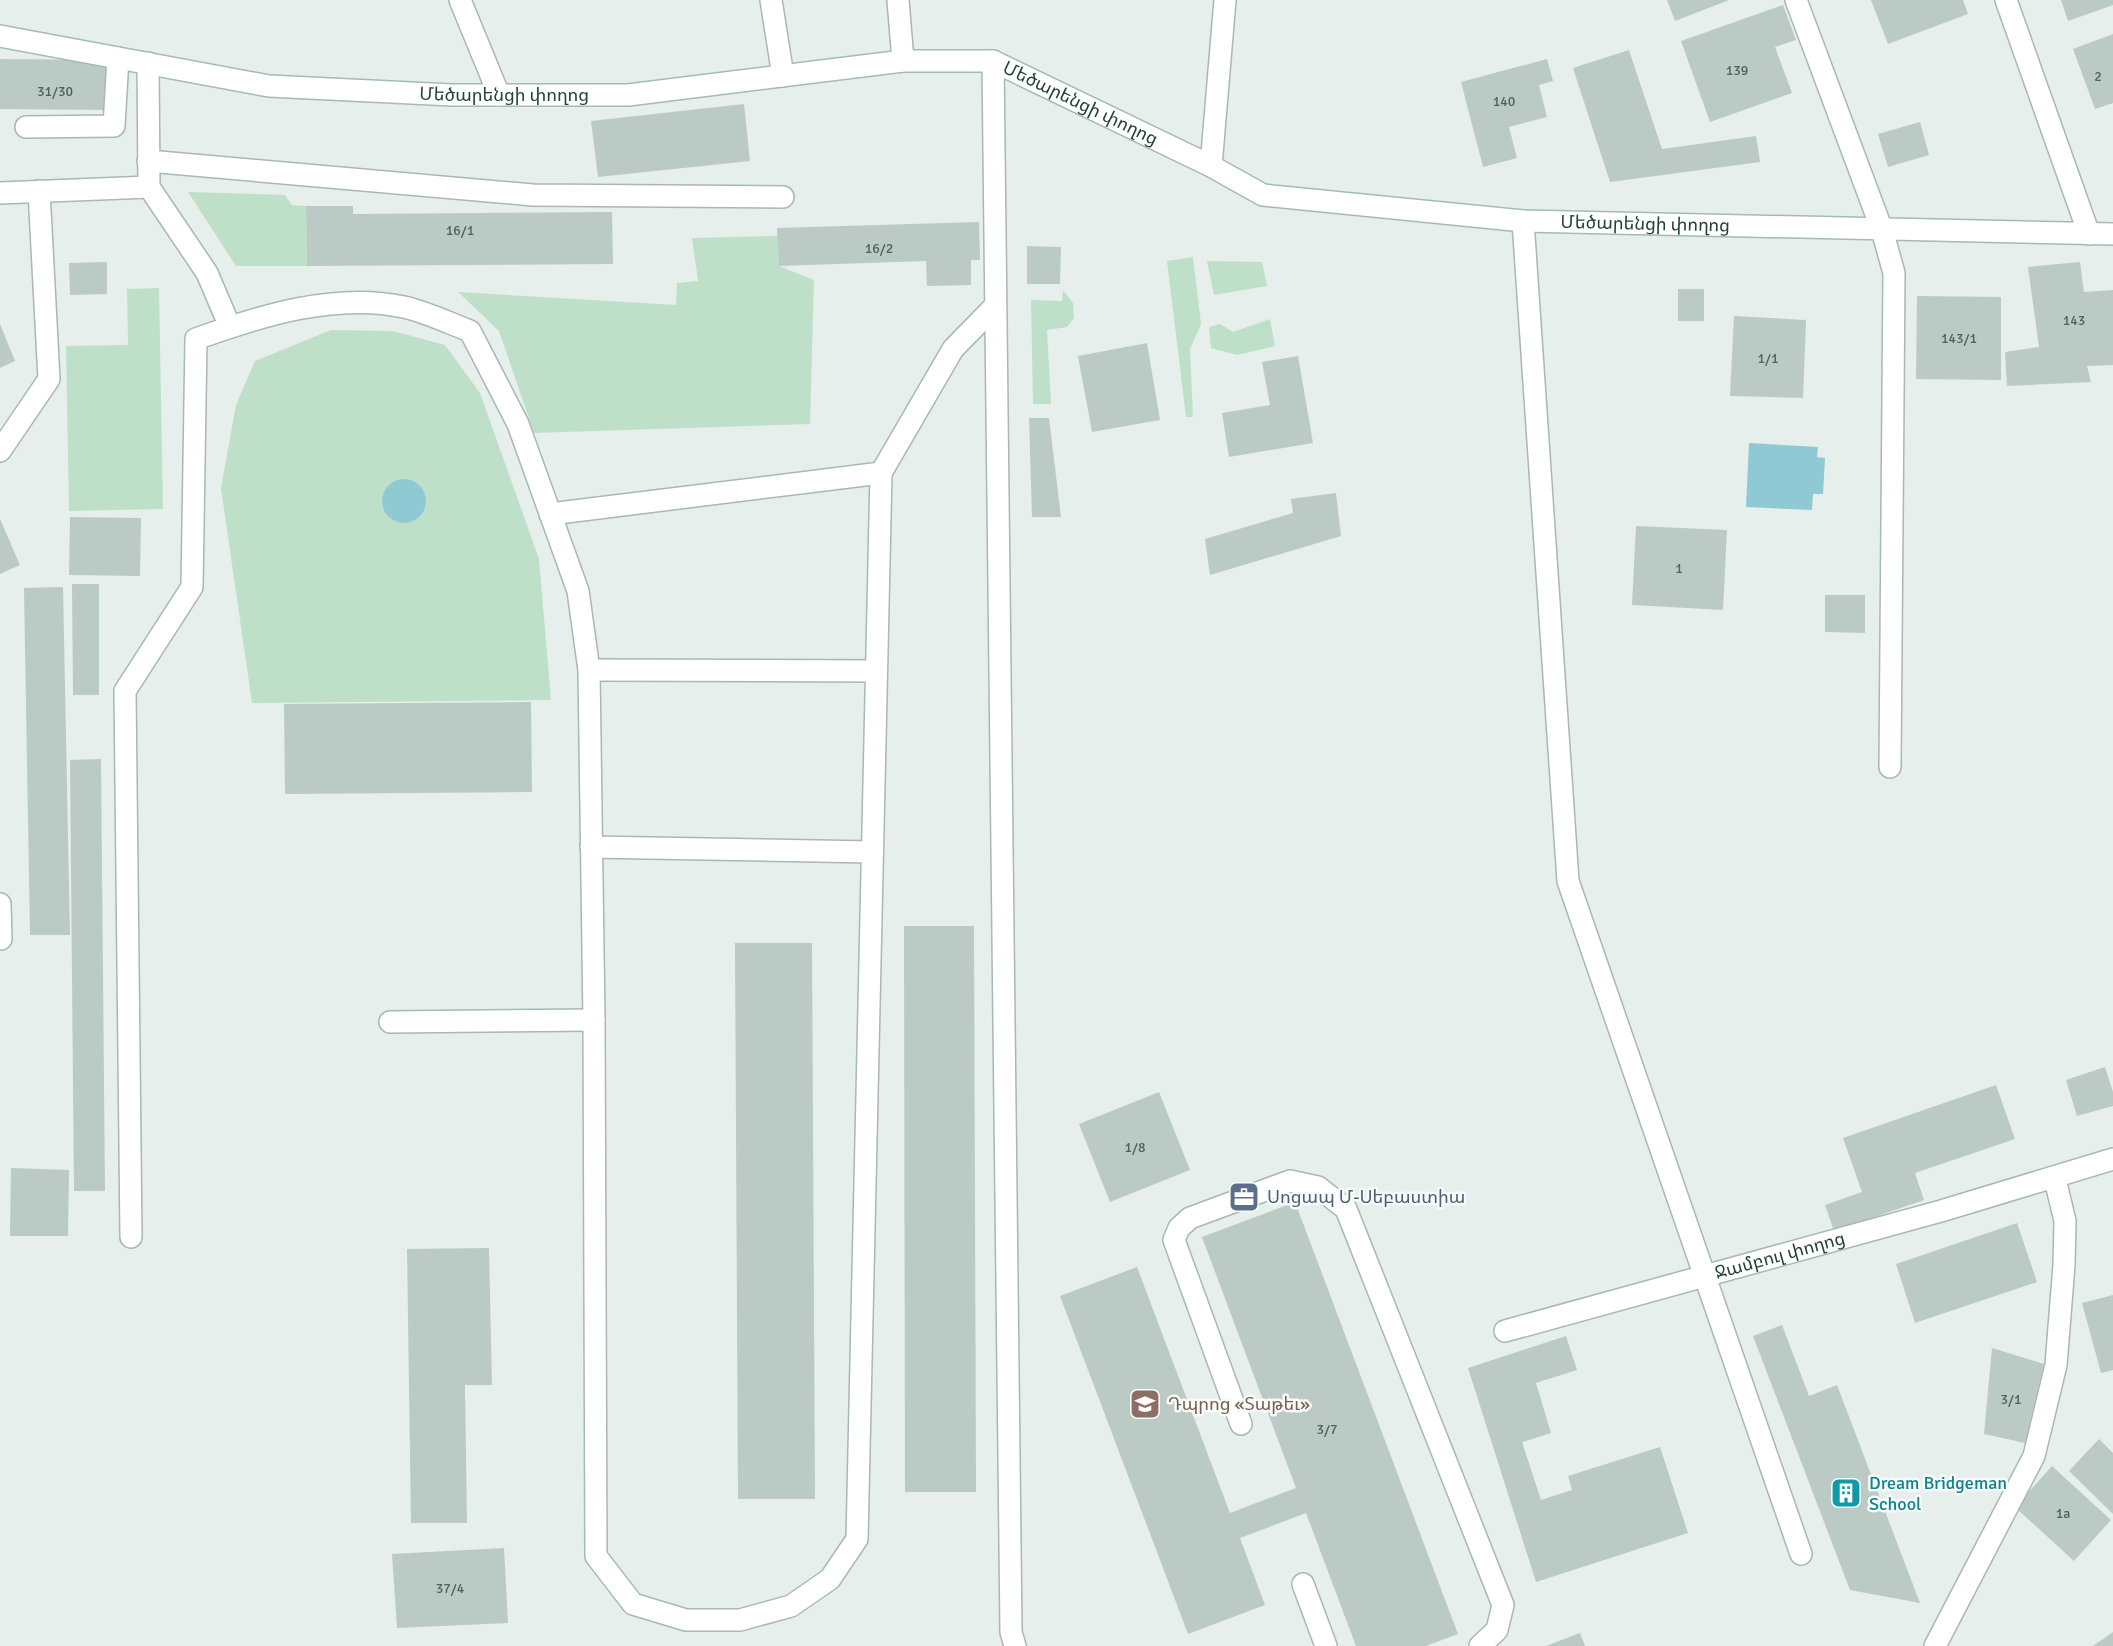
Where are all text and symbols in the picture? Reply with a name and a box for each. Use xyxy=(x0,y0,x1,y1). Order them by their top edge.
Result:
street label: Մեծարենցի փողոց xyxy=(999,56,1162,150)
house number: 139 xyxy=(1726,62,1748,79)
house number: 2 xyxy=(2094,68,2102,85)
street label: Մեծարենցի փողոց xyxy=(419,82,589,106)
house number: 31/30 xyxy=(37,83,73,100)
house number: 140 xyxy=(1493,93,1515,110)
street label: Մեծարենցի փողոց xyxy=(1560,211,1730,237)
house number: 16/1 xyxy=(446,222,474,239)
house number: 16/2 xyxy=(865,240,893,257)
house number: 143 xyxy=(2063,312,2085,329)
house number: 143/1 xyxy=(1941,330,1977,347)
house number: 1/1 xyxy=(1757,350,1779,367)
house number: 1 xyxy=(1675,560,1683,577)
house number: 1/8 xyxy=(1124,1139,1146,1156)
office icon: Սոցապ Մ-Սեբաստիա xyxy=(1227,1180,1261,1214)
place label: Սոցապ Մ-Սեբաստիա xyxy=(1267,1186,1465,1208)
street label: Ջամբուլ փողոց xyxy=(1712,1227,1847,1284)
school or university icon: Դպրոց «Տաթեւ» xyxy=(1128,1387,1162,1421)
house number: 3/1 xyxy=(2000,1391,2022,1408)
place label: Դպրոց «Տաթեւ» xyxy=(1168,1393,1310,1415)
house number: 3/7 xyxy=(1316,1421,1338,1438)
place label: Dream Bridgeman School xyxy=(1869,1472,2007,1515)
building icon: Dream Bridgeman School xyxy=(1829,1476,1863,1510)
house number: 1a xyxy=(2056,1505,2070,1522)
house number: 37/4 xyxy=(436,1580,465,1597)

